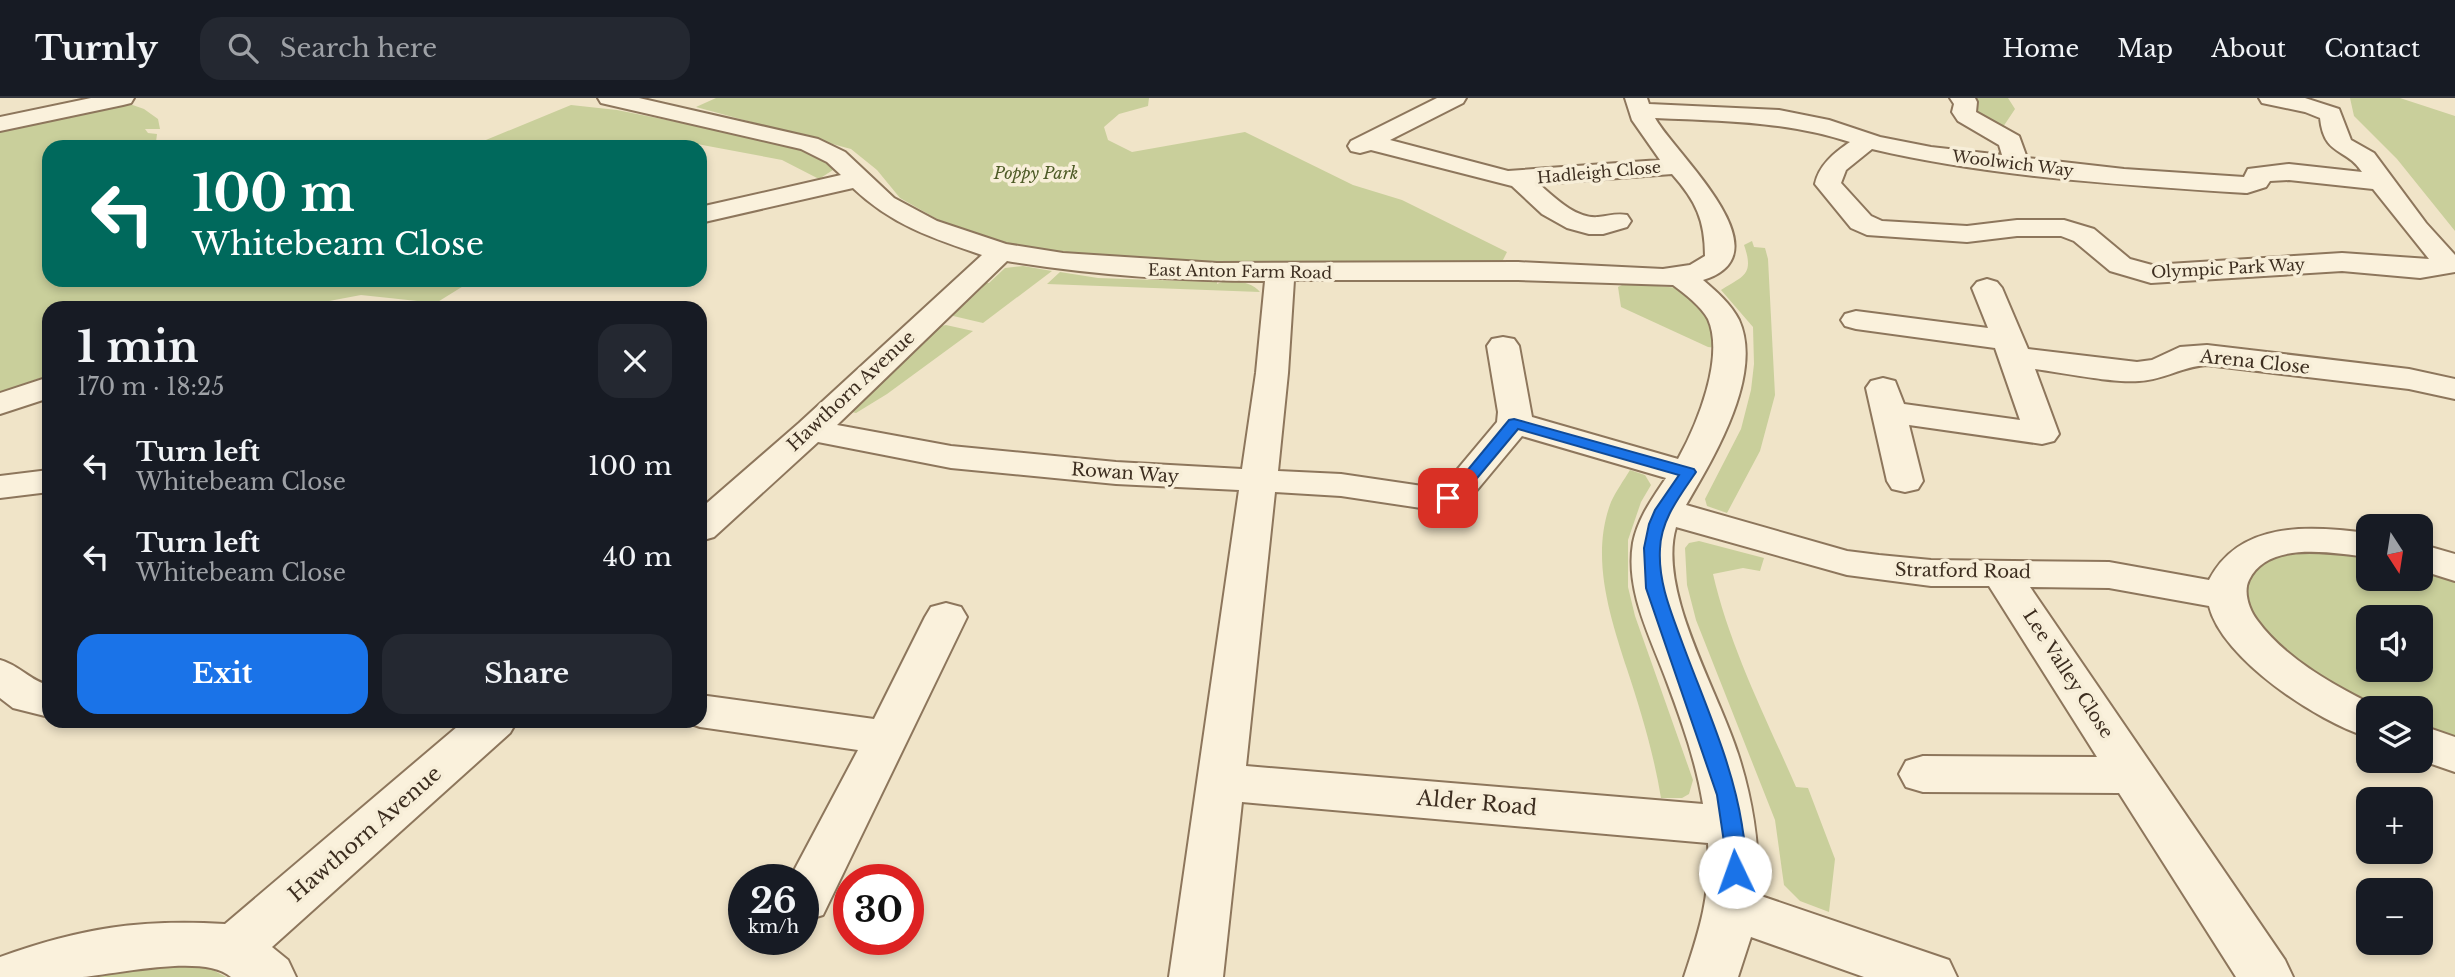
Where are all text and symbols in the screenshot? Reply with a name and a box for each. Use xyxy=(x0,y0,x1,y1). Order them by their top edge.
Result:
search box xyxy=(200,17,690,80)
text: Turnly xyxy=(35,28,158,69)
icon: search xyxy=(224,29,262,67)
text: Search here xyxy=(280,32,437,64)
text: Home xyxy=(2003,34,2079,63)
text: Map xyxy=(2117,34,2173,63)
text: About xyxy=(2211,34,2286,63)
text: Contact xyxy=(2324,34,2420,63)
street label: Woolwich Way xyxy=(1950,145,2076,180)
street label: Hadleigh Close xyxy=(1536,157,1662,187)
text: 100 m xyxy=(192,163,355,224)
park label: Poppy Park xyxy=(993,163,1078,183)
icon: left xyxy=(77,168,168,259)
text: Whitebeam Close xyxy=(192,224,484,264)
street label: Olympic Park Way xyxy=(2151,254,2306,282)
street label: East Anton Farm Road xyxy=(1148,259,1332,283)
text: 1 min xyxy=(77,321,199,373)
button: close xyxy=(598,324,672,398)
street label: Hawthorn Avenue xyxy=(783,326,919,456)
street label: Arena Close xyxy=(2198,345,2311,379)
text: 170 m · 18:25 xyxy=(77,373,224,401)
text: Turn left xyxy=(136,436,260,468)
icon: left xyxy=(77,447,115,485)
text: 100 m xyxy=(588,450,672,482)
street label: Rowan Way xyxy=(1070,458,1180,488)
text: Whitebeam Close xyxy=(136,468,346,496)
pin xyxy=(1418,468,1478,528)
icon: arrive xyxy=(1429,479,1467,517)
north arrow xyxy=(2356,514,2432,592)
map controls xyxy=(2356,514,2433,955)
text: Turn left xyxy=(136,527,260,559)
icon: left xyxy=(77,538,115,576)
text: 40 m xyxy=(603,541,672,573)
text: Whitebeam Close xyxy=(136,559,346,587)
street label: Stratford Road xyxy=(1895,559,2031,583)
button: sound xyxy=(2356,605,2433,682)
street label: Lee Valley Close xyxy=(2018,606,2118,742)
button: Exit xyxy=(77,634,368,714)
button: Share xyxy=(382,634,672,714)
button: layers xyxy=(2356,696,2433,773)
street label: Hawthorn Avenue xyxy=(283,760,447,908)
street label: Alder Road xyxy=(1415,785,1538,821)
button: + xyxy=(2356,787,2433,864)
position arrow xyxy=(1698,835,1772,909)
speed limit sign: 30 xyxy=(833,864,924,955)
button: − xyxy=(2356,878,2433,955)
text: 26 xyxy=(750,879,797,922)
text: km/h xyxy=(748,916,799,938)

